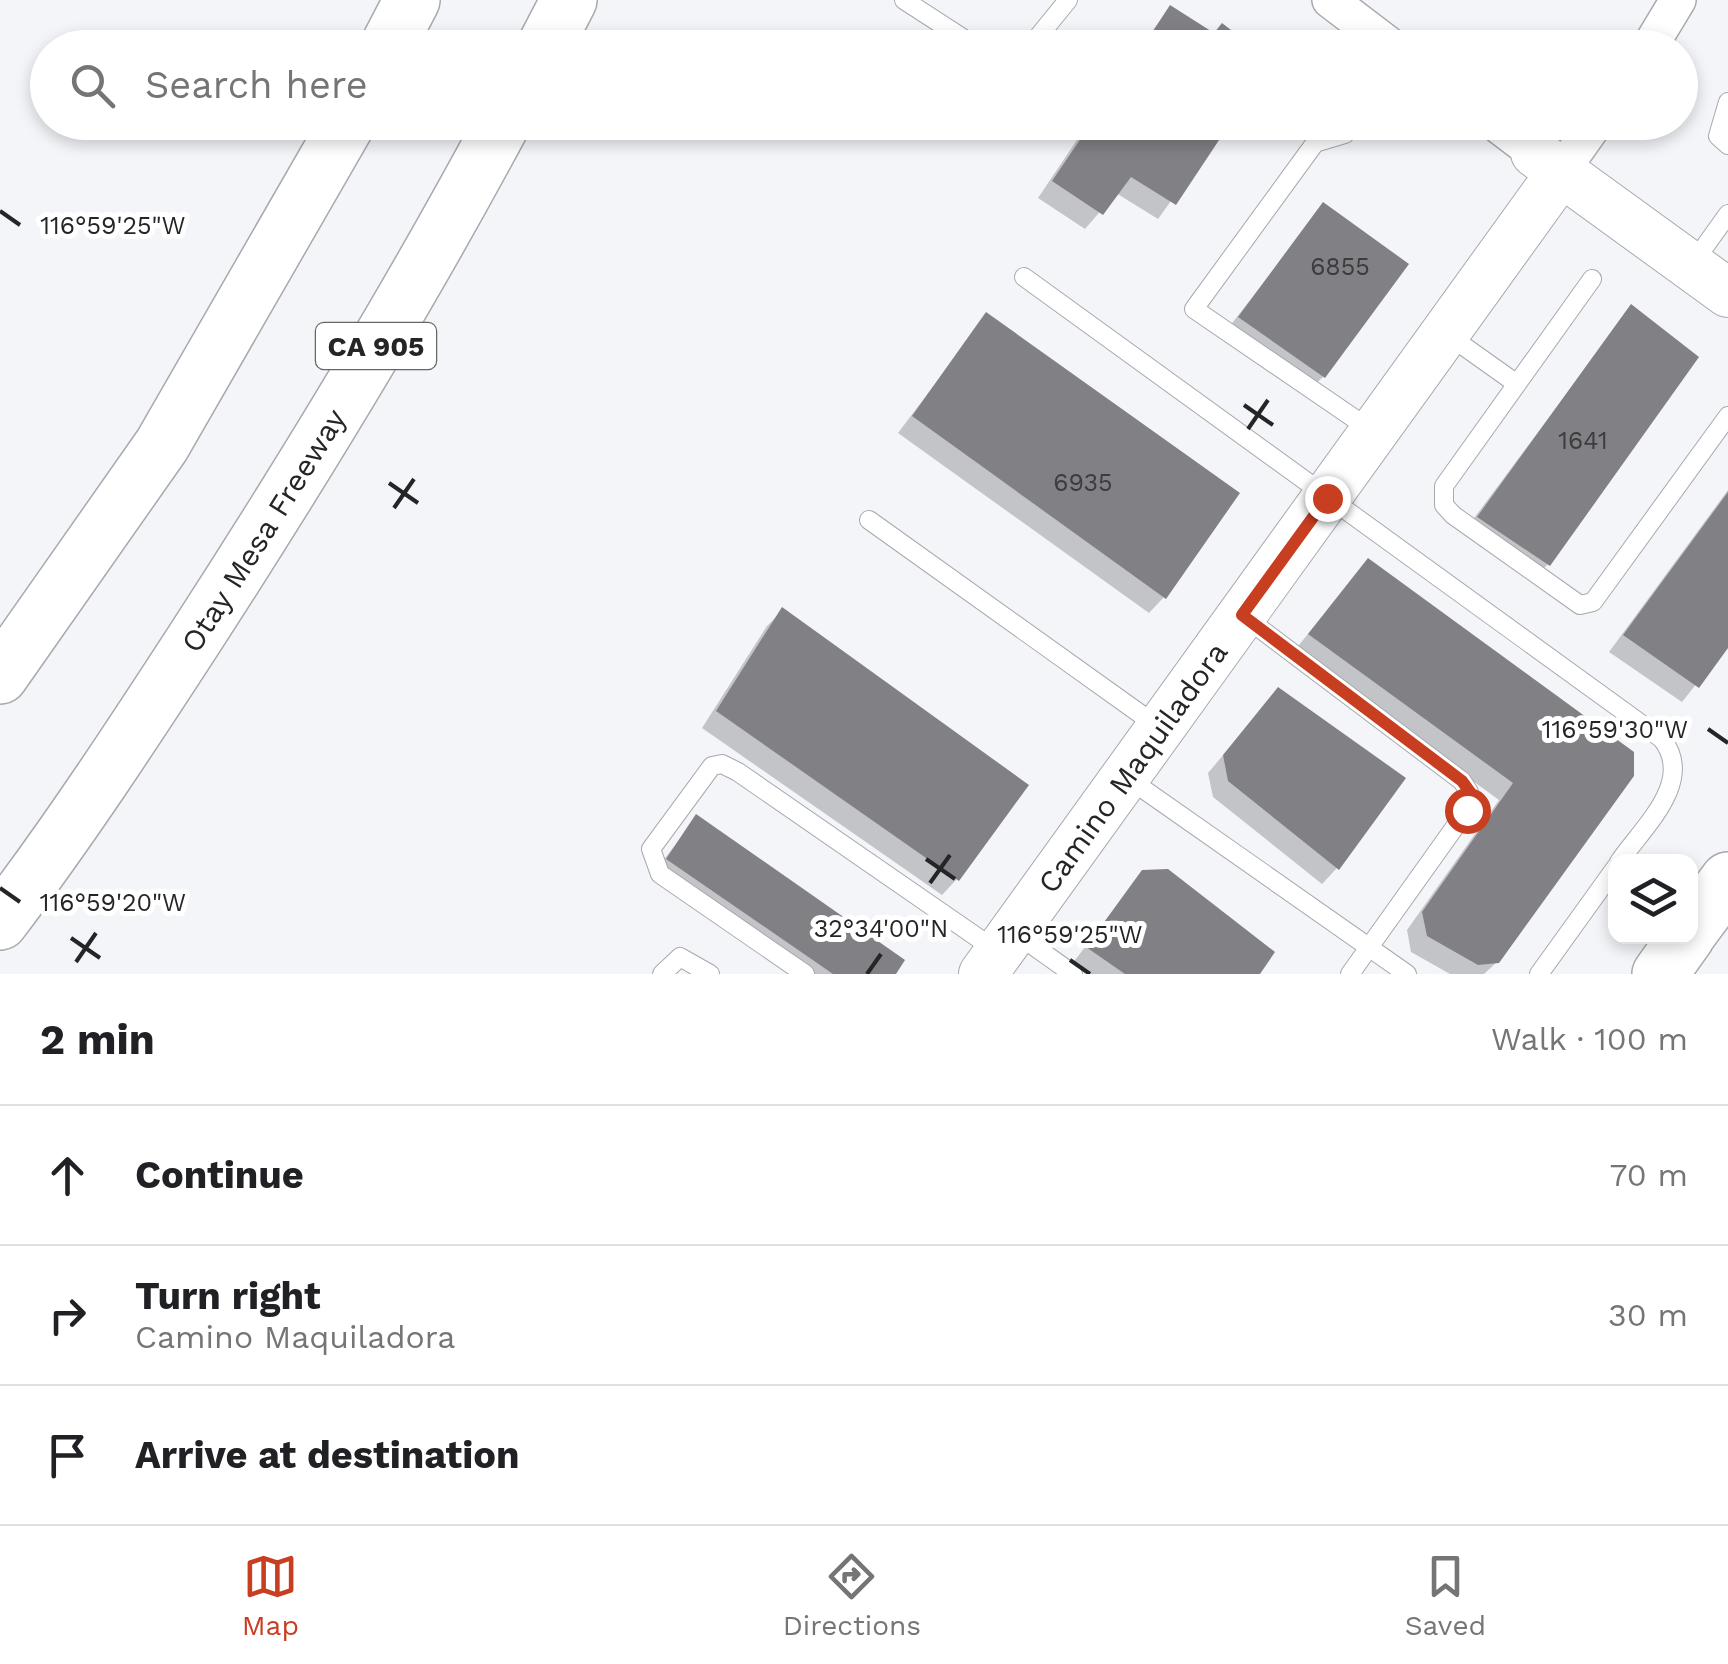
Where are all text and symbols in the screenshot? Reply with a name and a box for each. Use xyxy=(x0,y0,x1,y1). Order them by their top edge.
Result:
search box xyxy=(30,30,1698,140)
icon: search xyxy=(65,58,120,113)
text: Search here xyxy=(145,63,368,107)
text: 116°59'25"W xyxy=(40,211,186,240)
house number: 6855 xyxy=(1310,252,1370,281)
road number: CA 905 xyxy=(316,323,436,369)
street label: Otay Mesa Freeway xyxy=(173,402,353,658)
house number: 1641 xyxy=(1558,426,1608,455)
house number: 6935 xyxy=(1053,468,1113,497)
route end xyxy=(1305,476,1351,522)
street label: Camino Maquiladora xyxy=(1030,635,1234,899)
text: 116°59'30"W xyxy=(1542,715,1688,744)
route start xyxy=(1445,788,1491,834)
map controls xyxy=(1608,854,1698,944)
button: layers xyxy=(1608,854,1698,944)
text: 116°59'20"W xyxy=(40,888,186,917)
text: 32°34'00"N xyxy=(814,914,948,943)
text: 116°59'25"W xyxy=(997,920,1143,949)
text: 2 min xyxy=(40,1015,155,1064)
text: Walk · 100 m xyxy=(1491,1020,1688,1058)
icon: ahead xyxy=(40,1148,95,1203)
text: Continue xyxy=(135,1153,304,1197)
text: 70 m xyxy=(1609,1156,1688,1194)
text: Turn right xyxy=(135,1274,321,1318)
icon: right xyxy=(40,1288,95,1343)
text: 30 m xyxy=(1608,1296,1688,1334)
text: Camino Maquiladora xyxy=(135,1318,455,1356)
icon: arrive xyxy=(40,1428,95,1483)
text: Arrive at destination xyxy=(135,1433,520,1477)
tab: Map xyxy=(242,1549,299,1642)
tab: Directions xyxy=(783,1549,921,1642)
tab: Saved xyxy=(1405,1549,1486,1642)

